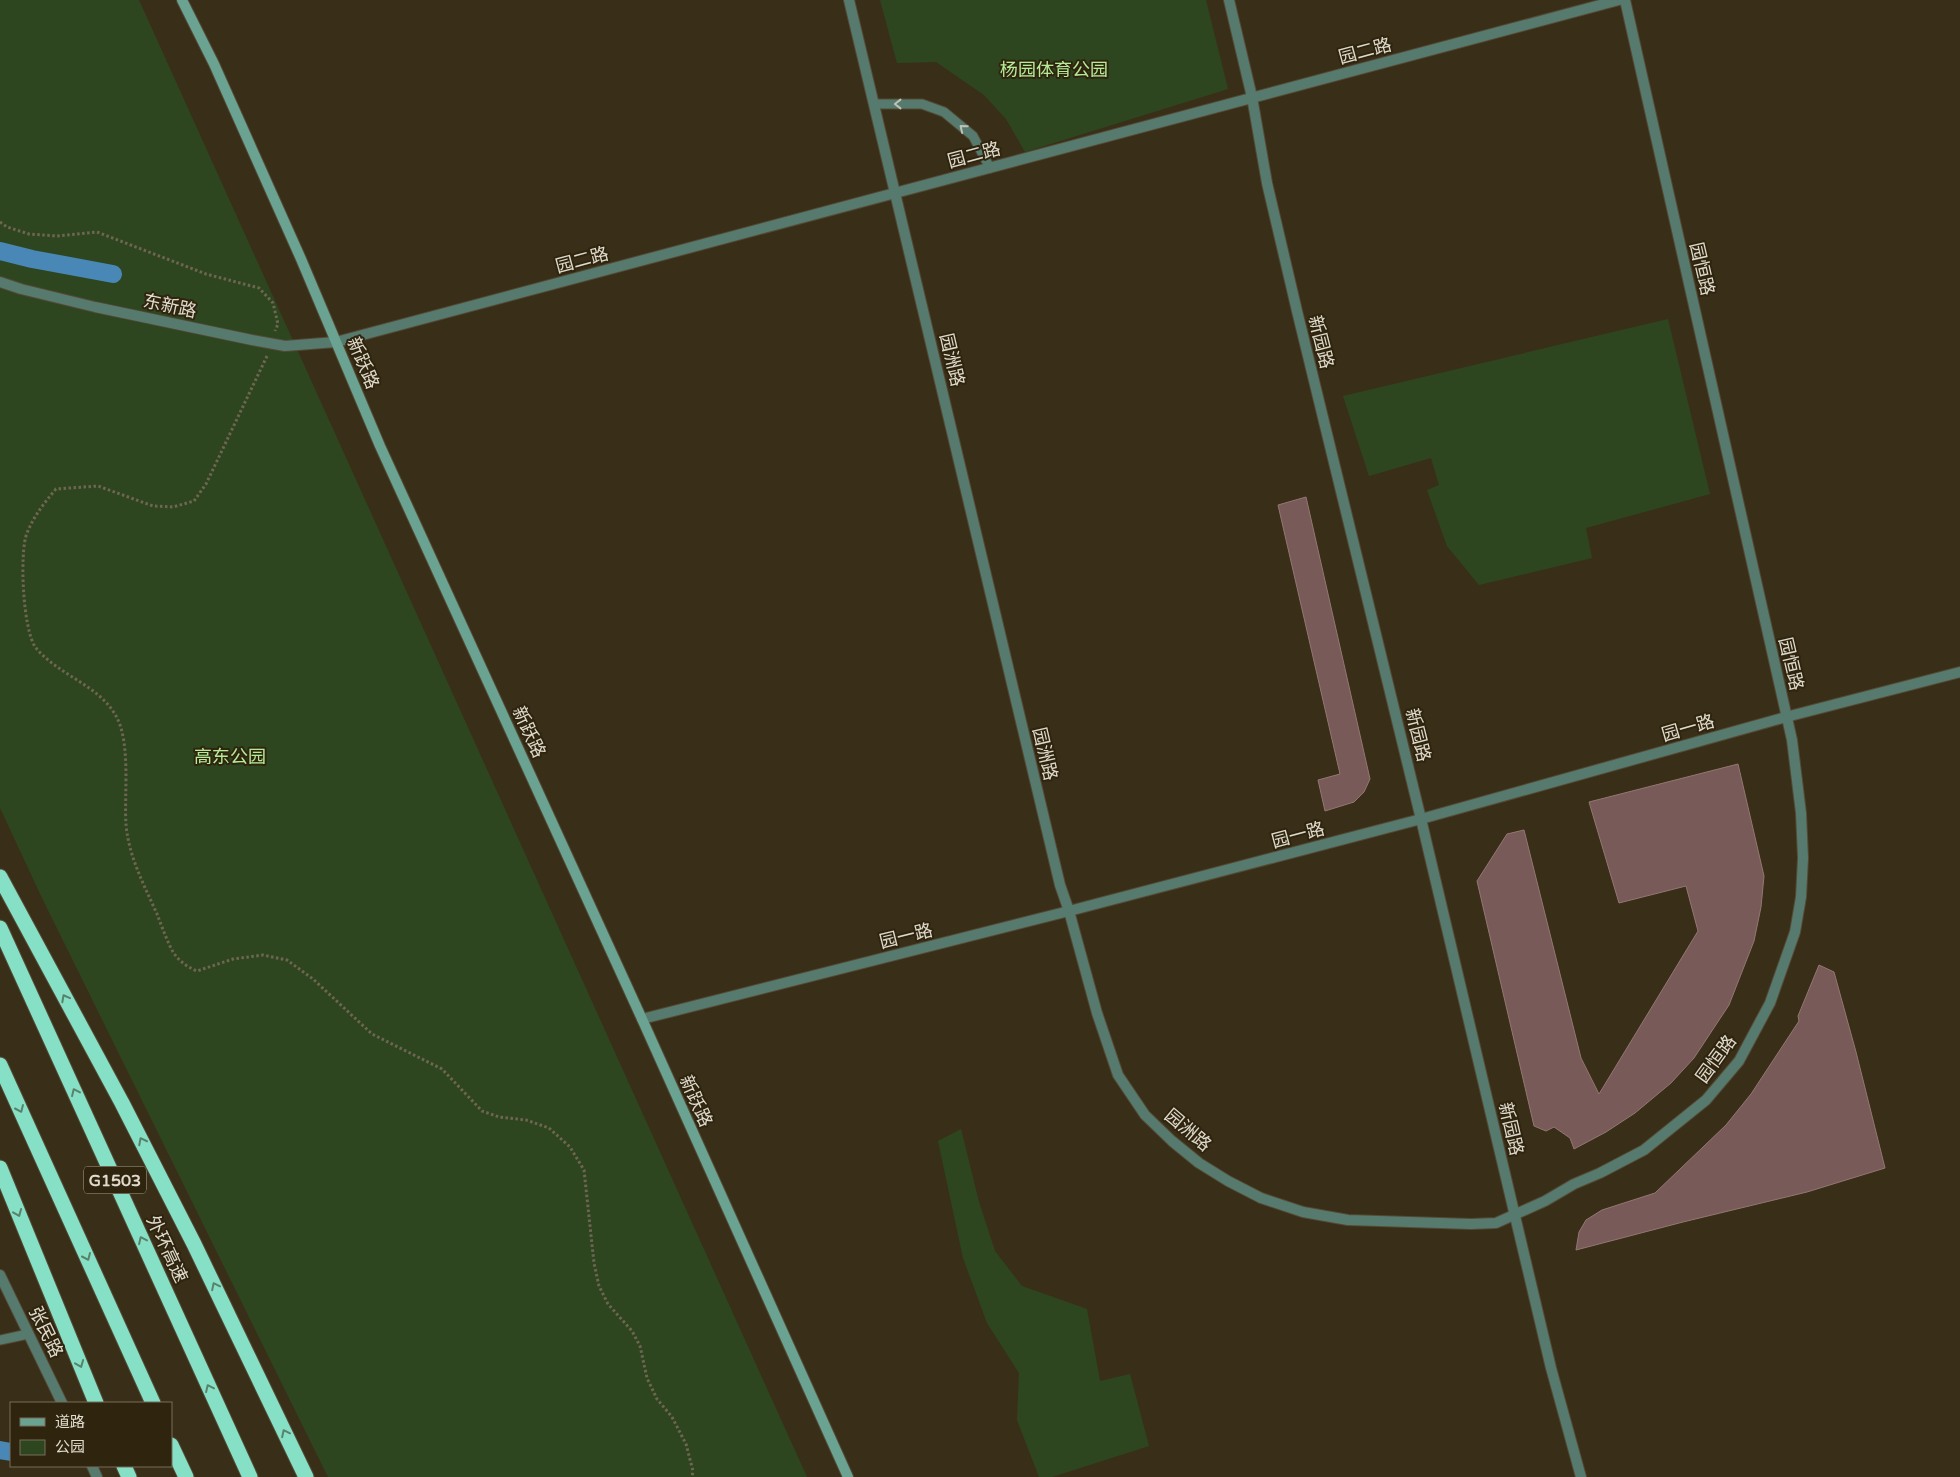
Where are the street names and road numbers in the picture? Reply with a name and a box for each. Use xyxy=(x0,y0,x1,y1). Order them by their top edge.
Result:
street label: 园二路 xyxy=(1336,33,1394,69)
street label: 园二路 xyxy=(945,137,1003,173)
street label: 园恒路 xyxy=(1685,240,1719,298)
street label: 园二路 xyxy=(553,242,611,278)
street label: 东新路 xyxy=(141,290,199,322)
street label: 新园路 xyxy=(1304,313,1338,371)
street label: 园洲路 xyxy=(935,331,969,389)
street label: 新跃路 xyxy=(342,334,384,392)
street label: 园恒路 xyxy=(1774,635,1808,693)
street label: 新跃路 xyxy=(508,703,550,761)
street label: 新园路 xyxy=(1401,706,1435,764)
street label: 园一路 xyxy=(1659,710,1717,746)
street label: 园洲路 xyxy=(1028,725,1062,783)
street label: 园一路 xyxy=(1269,817,1327,853)
street label: 园一路 xyxy=(877,919,935,953)
street label: 园恒路 xyxy=(1691,1031,1741,1087)
street label: 新跃路 xyxy=(675,1072,717,1130)
street label: 新园路 xyxy=(1494,1100,1528,1158)
street label: 园洲路 xyxy=(1160,1104,1216,1156)
road number: G1503 xyxy=(84,1166,146,1194)
street label: 外环高速 xyxy=(142,1212,192,1286)
street label: 张民路 xyxy=(24,1303,68,1361)

